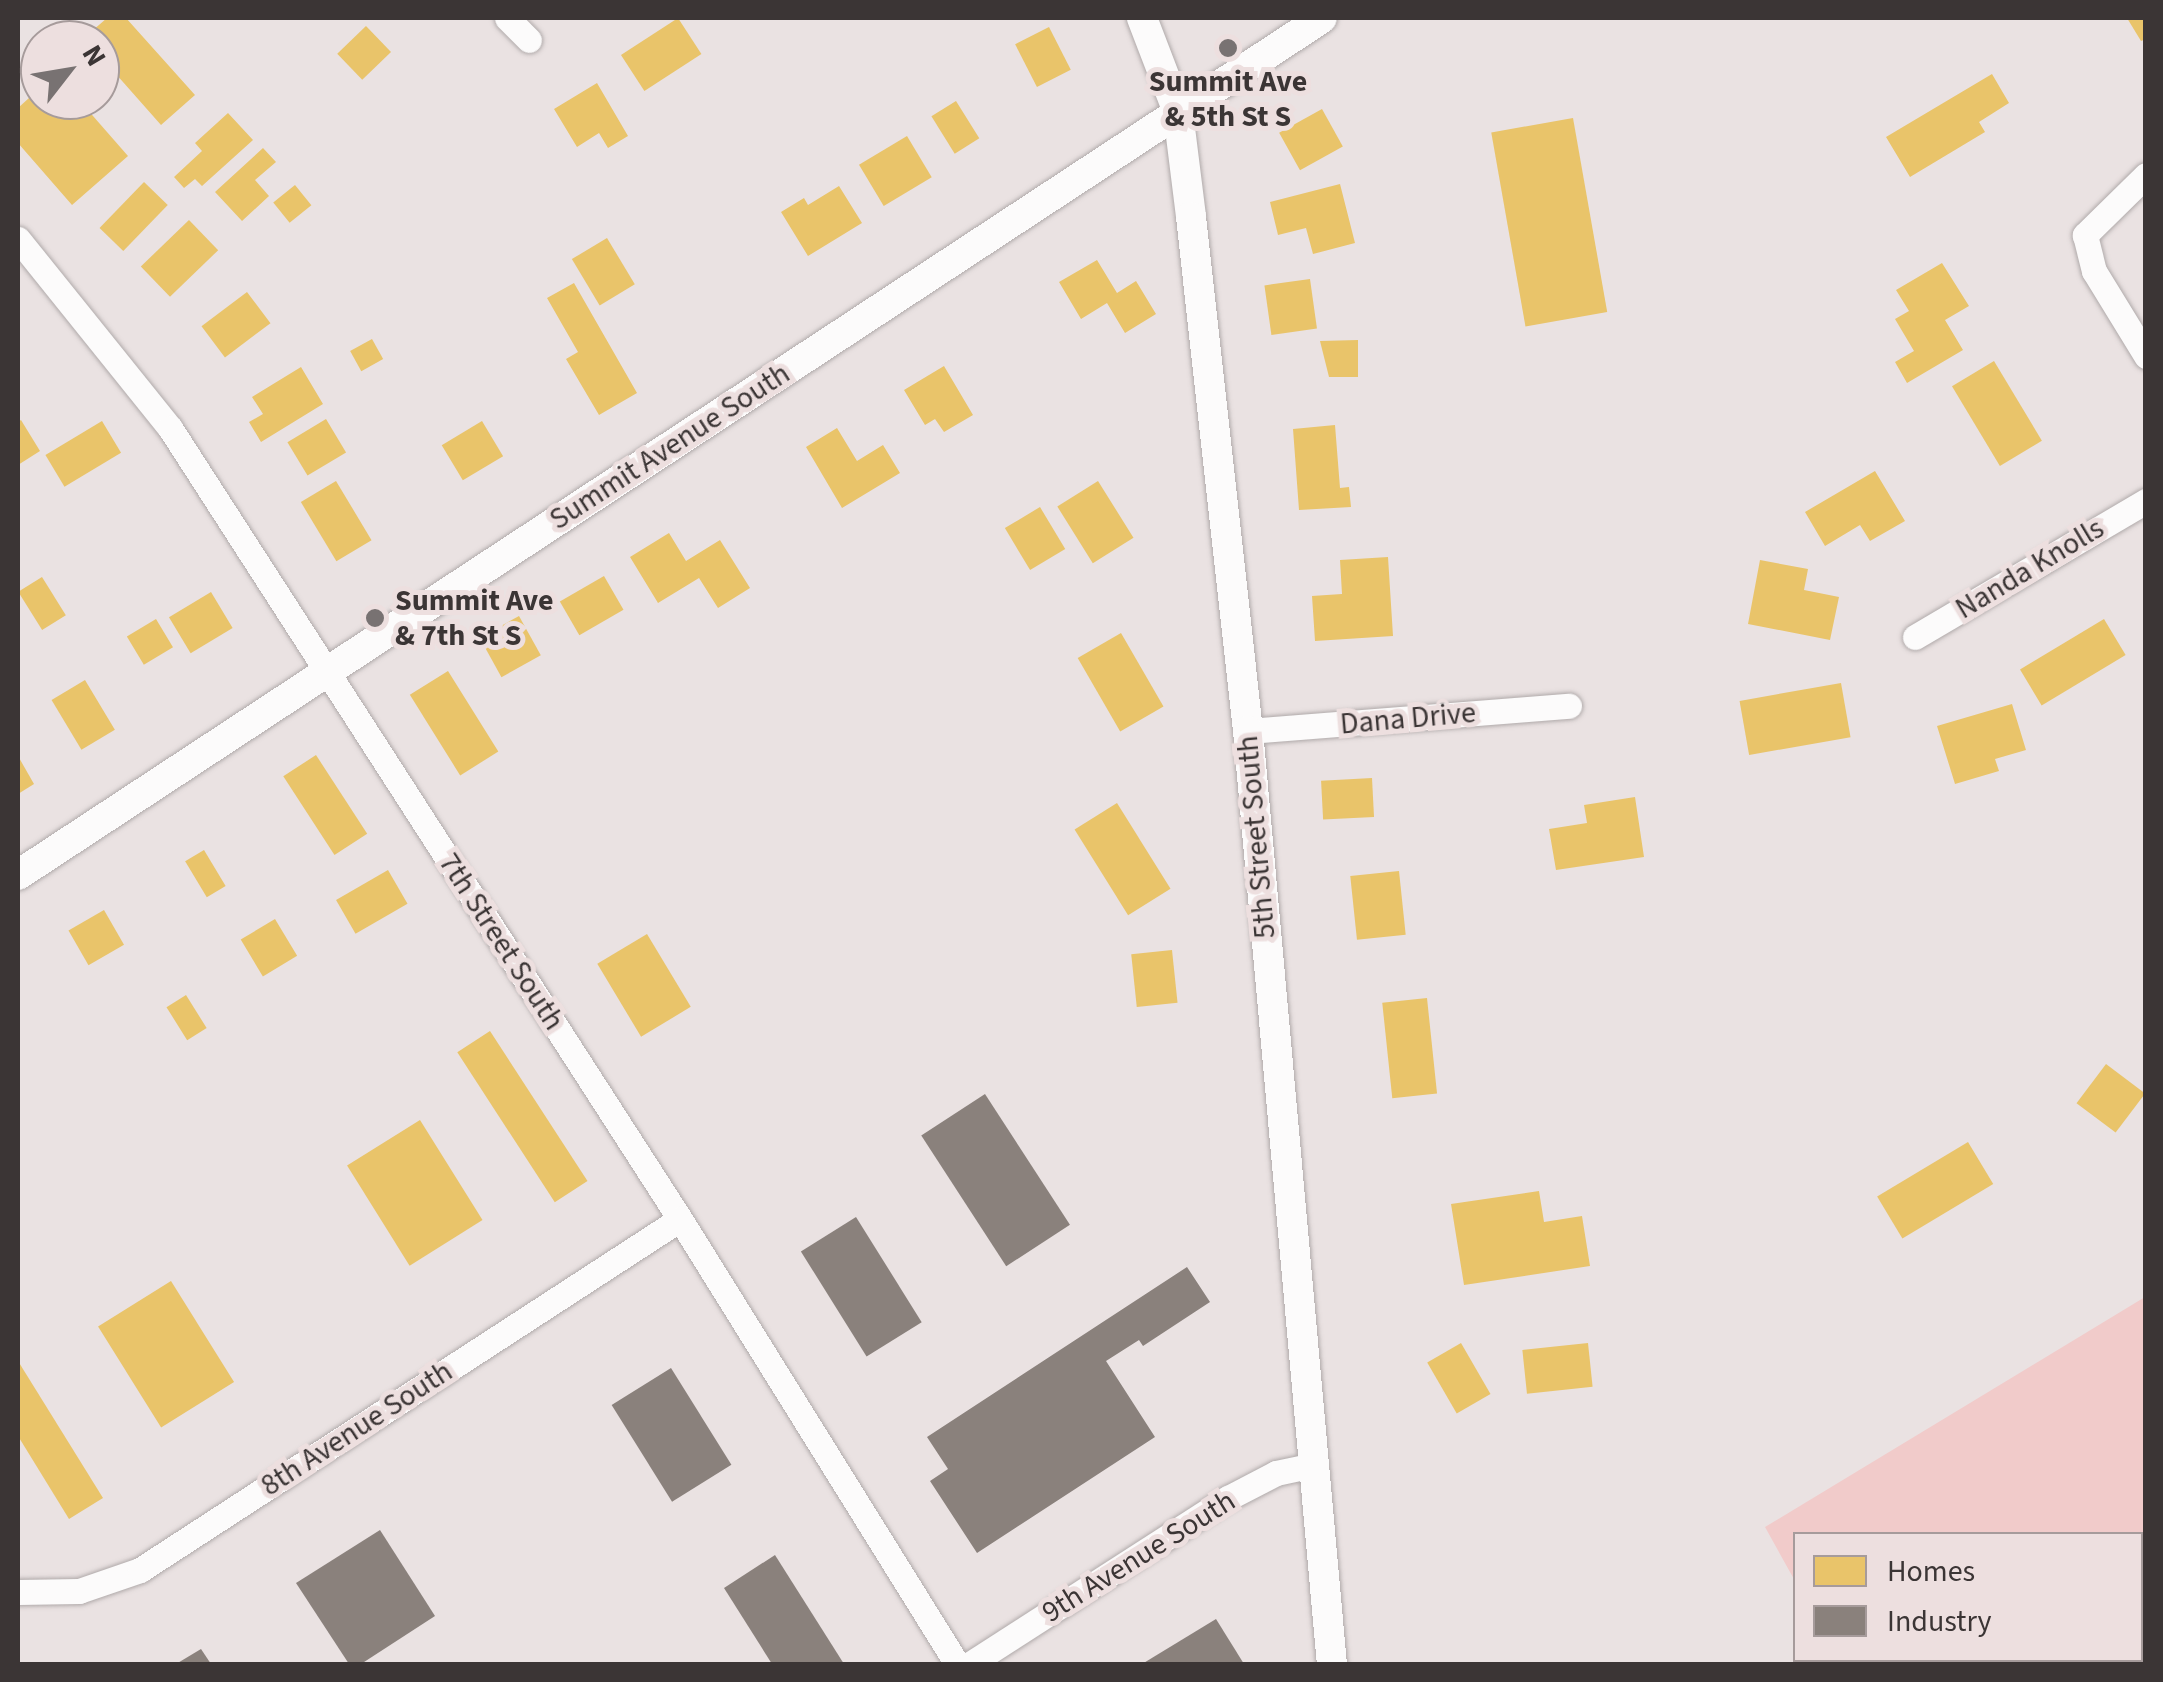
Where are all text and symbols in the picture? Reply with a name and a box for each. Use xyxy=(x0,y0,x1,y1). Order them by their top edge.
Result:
north arrow xyxy=(20,20,120,120)
text: N xyxy=(72,37,116,74)
marker: Summit Ave & 5th St S xyxy=(1217,37,1239,59)
place label: Summit Ave & 5th St S xyxy=(1149,64,1307,134)
street label: Summit Avenue South xyxy=(543,356,797,538)
street label: Nanda Knolls xyxy=(1949,511,2111,627)
place label: Summit Ave & 7th St S xyxy=(395,583,554,654)
marker: Summit Ave & 7th St S xyxy=(364,607,386,629)
street label: Dana Drive xyxy=(1339,695,1477,743)
street label: 5th Street South xyxy=(1230,734,1284,940)
street label: 7th Street South xyxy=(430,847,572,1037)
street label: 8th Avenue South xyxy=(255,1354,459,1504)
street label: 9th Avenue South xyxy=(1036,1483,1242,1631)
legend xyxy=(1793,1532,2143,1662)
text: Homes xyxy=(1887,1550,1975,1593)
text: Industry xyxy=(1887,1600,1992,1643)

